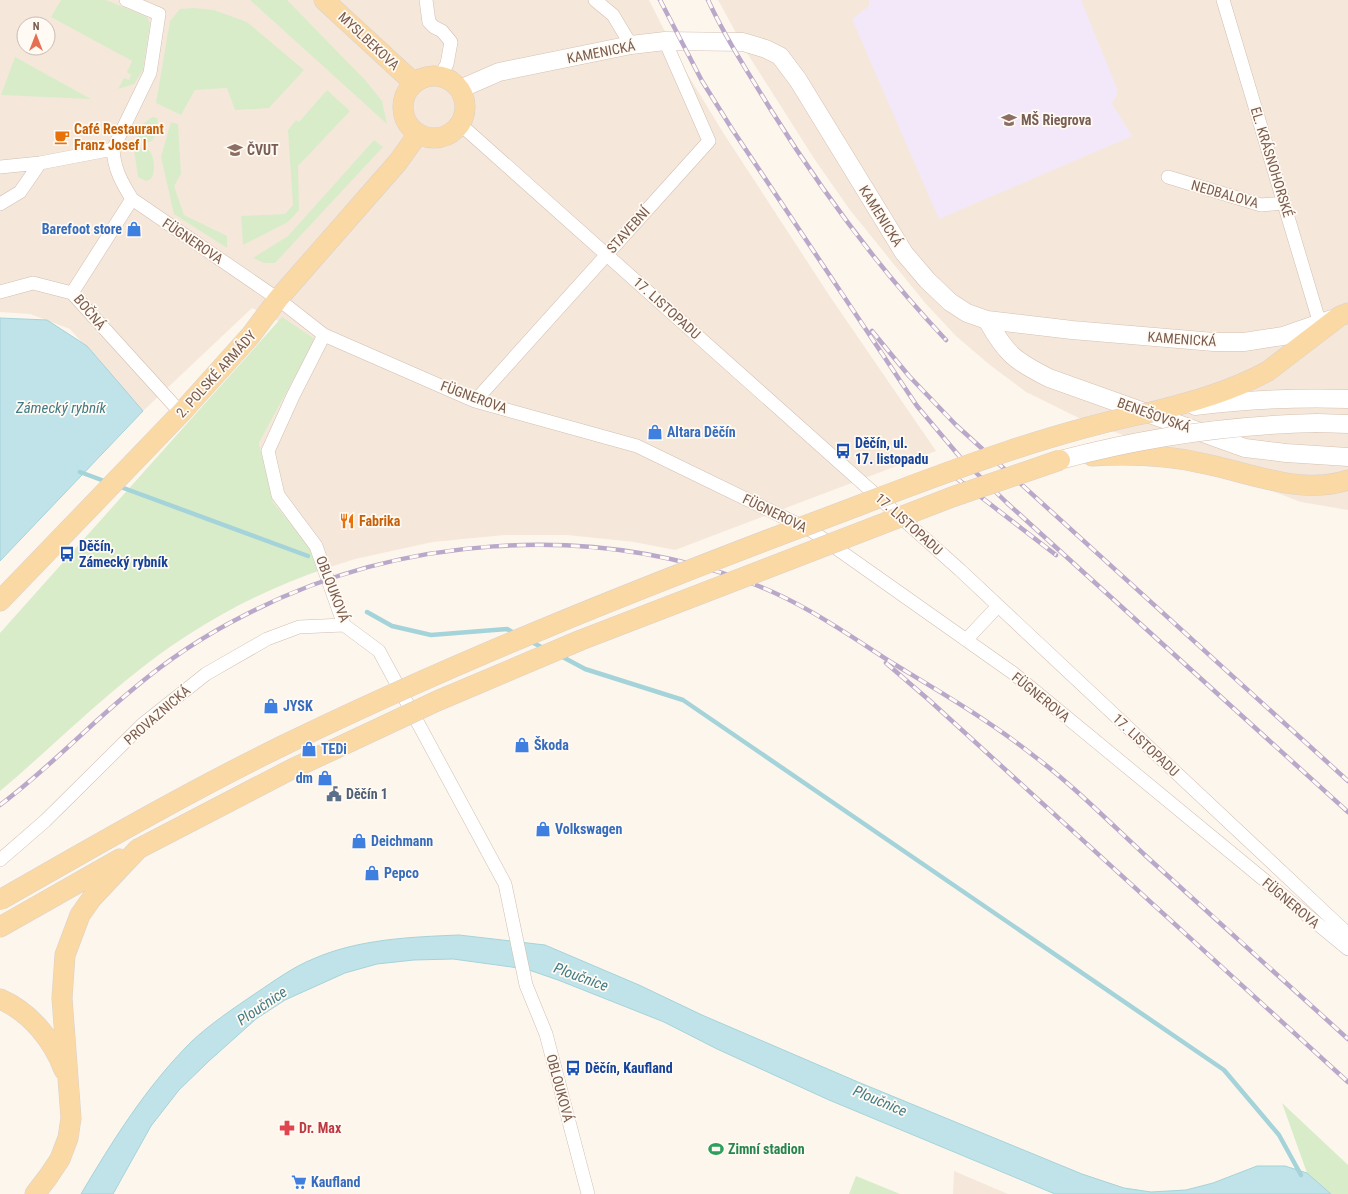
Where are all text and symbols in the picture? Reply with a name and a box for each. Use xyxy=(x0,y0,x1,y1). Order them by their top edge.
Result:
street label: MYSLBEKOVA xyxy=(335,9,403,73)
north arrow xyxy=(16,16,56,56)
text: N xyxy=(33,20,40,33)
street label: KAMENICKÁ xyxy=(565,37,636,66)
street label: EL. KRÁSNOHORSKÉ xyxy=(1248,105,1297,219)
school or university icon: MŠ Riegrova xyxy=(1000,111,1018,129)
place label: MŠ Riegrova xyxy=(1021,111,1092,128)
place label: Café Restaurant Franz Josef I xyxy=(74,121,164,153)
cafe icon: Café Restaurant Franz Josef I xyxy=(53,128,71,146)
school or university icon: ČVUT xyxy=(226,141,244,159)
place label: ČVUT xyxy=(247,141,279,158)
street label: NEDBALOVA xyxy=(1190,177,1260,211)
street label: KAMENICKÁ xyxy=(856,182,907,250)
street label: STAVEBNÍ xyxy=(603,203,653,256)
street label: FÜGNEROVA xyxy=(160,215,226,267)
shop icon: Barefoot store xyxy=(125,220,143,238)
place label: Barefoot store xyxy=(42,221,122,237)
street label: 17. LISTOPADU xyxy=(630,274,704,342)
street label: BOČNÁ xyxy=(71,291,110,333)
street label: 2. POLSKÉ ARMÁDY xyxy=(172,326,260,421)
street label: KAMENICKÁ xyxy=(1147,328,1217,349)
street label: FÜGNEROVA xyxy=(439,378,509,416)
street label: BENEŠOVSKÁ xyxy=(1115,393,1193,436)
water label: Zámecký rybník xyxy=(15,399,106,417)
shop icon: Altara Děčín xyxy=(646,423,664,441)
place label: Altara Děčín xyxy=(667,424,736,440)
place label: Děčín, ul. 17. listopadu xyxy=(855,435,928,467)
bus stop icon: Děčín, ul. 17. listopadu xyxy=(834,442,852,460)
street label: 17. LISTOPADU xyxy=(872,490,946,558)
street label: FÜGNEROVA xyxy=(740,491,810,535)
restaurant icon: Fabrika xyxy=(338,512,356,530)
place label: Fabrika xyxy=(359,513,401,529)
place label: Děčín, Zámecký rybník xyxy=(79,538,168,570)
bus stop icon: Děčín, Zámecký rybník xyxy=(58,545,76,563)
street label: OBLOUKOVÁ xyxy=(313,553,354,624)
street label: FÜGNEROVA xyxy=(1009,669,1073,725)
street label: PROVAZNICKÁ xyxy=(120,681,193,748)
shop icon: JYSK xyxy=(262,697,280,715)
place label: JYSK xyxy=(283,698,313,714)
street label: 17. LISTOPADU xyxy=(1110,710,1182,780)
shop icon: Škoda xyxy=(513,736,531,754)
place label: Škoda xyxy=(534,736,569,753)
shop icon: TEDi xyxy=(300,740,318,758)
place label: TEDi xyxy=(321,741,347,757)
shop icon: dm xyxy=(316,769,334,787)
place label: dm xyxy=(296,770,313,786)
public building icon: Děčín 1 xyxy=(325,785,343,803)
place label: Děčín 1 xyxy=(346,786,388,802)
shop icon: Volkswagen xyxy=(534,820,552,838)
place label: Volkswagen xyxy=(555,821,623,837)
shop icon: Deichmann xyxy=(350,832,368,850)
place label: Deichmann xyxy=(371,833,433,849)
shop icon: Pepco xyxy=(363,864,381,882)
place label: Pepco xyxy=(384,865,419,881)
street label: FÜGNEROVA xyxy=(1259,874,1323,932)
water label: Ploučnice xyxy=(551,959,611,995)
water label: Ploučnice xyxy=(234,983,291,1029)
street label: OBLOUKOVÁ xyxy=(543,1052,578,1124)
bus stop icon: Děčín, Kaufland xyxy=(564,1059,582,1077)
place label: Děčín, Kaufland xyxy=(585,1060,673,1076)
water label: Ploučnice xyxy=(851,1082,910,1120)
pharmacy icon: Dr. Max xyxy=(278,1119,296,1137)
place label: Dr. Max xyxy=(299,1120,342,1136)
sports icon: Zimní stadion xyxy=(707,1140,725,1158)
place label: Zimní stadion xyxy=(728,1141,805,1157)
supermarket icon: Kaufland xyxy=(290,1173,308,1191)
place label: Kaufland xyxy=(311,1174,360,1190)

